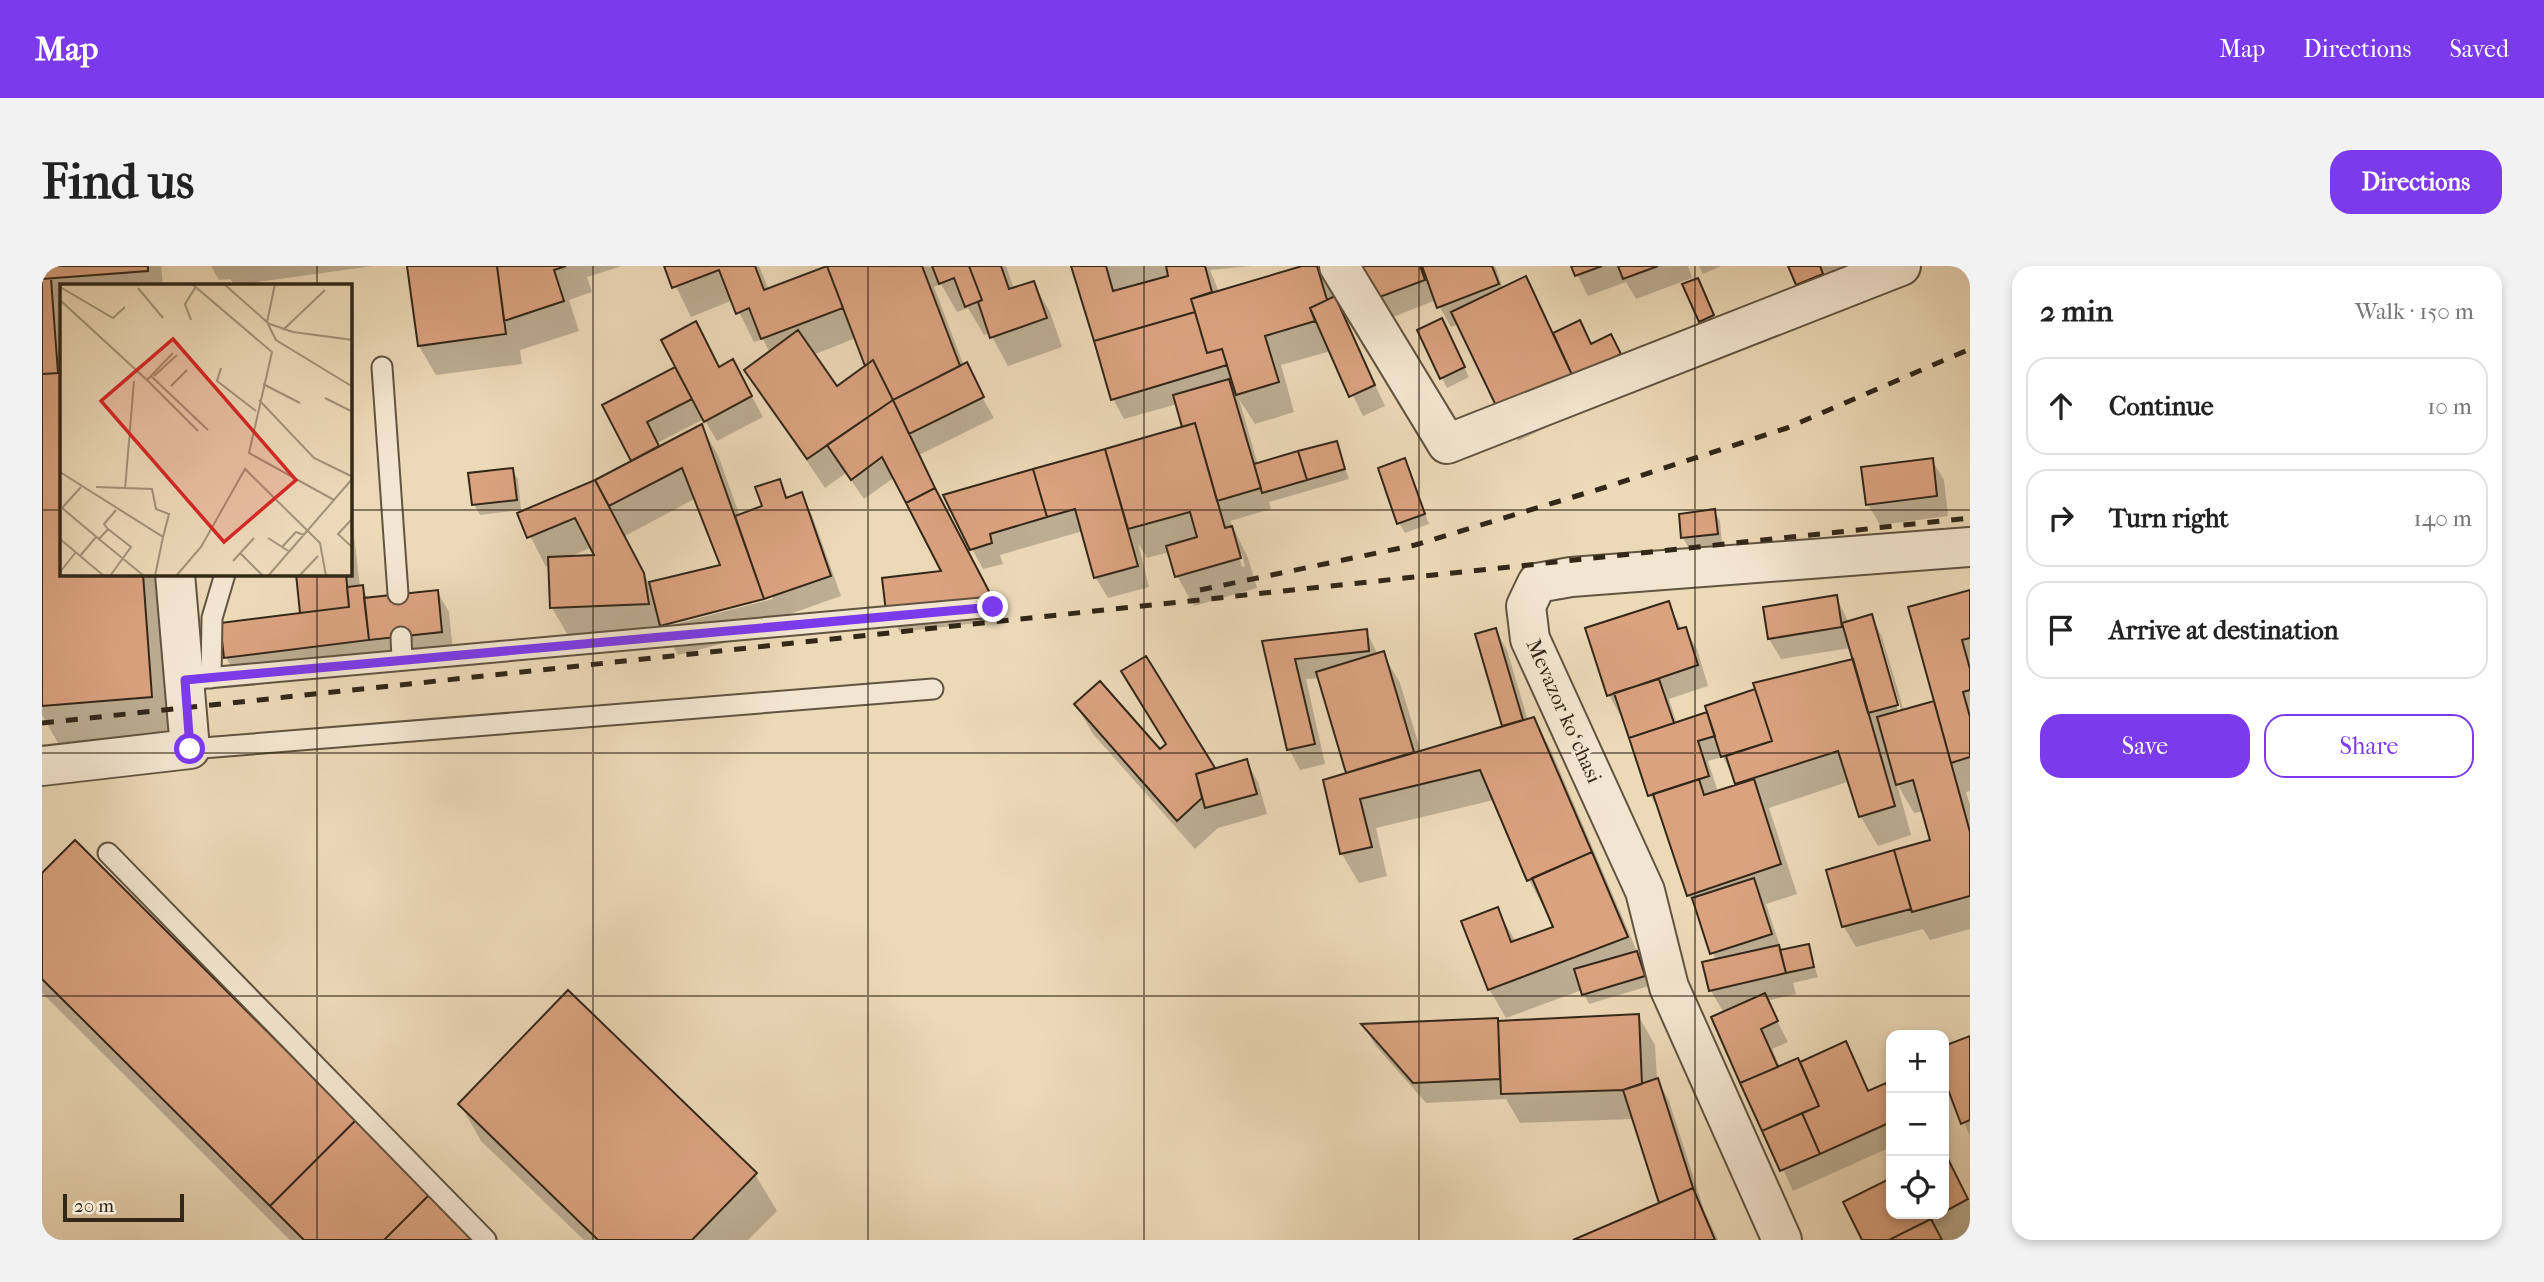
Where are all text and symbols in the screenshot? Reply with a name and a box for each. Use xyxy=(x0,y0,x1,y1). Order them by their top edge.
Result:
text: Map xyxy=(35,30,98,69)
text: Map xyxy=(2219,35,2265,63)
text: Directions xyxy=(2303,35,2411,63)
text: Saved xyxy=(2449,35,2509,63)
button: Directions xyxy=(2330,150,2502,214)
text: Find us xyxy=(42,153,194,211)
inset map xyxy=(60,284,352,576)
text: 2 min xyxy=(2040,294,2113,329)
text: Walk · 150 m xyxy=(2355,298,2474,325)
icon: ahead xyxy=(2042,387,2080,425)
text: Continue xyxy=(2109,391,2214,422)
text: 10 m xyxy=(2427,393,2472,420)
icon: right xyxy=(2042,499,2080,537)
text: Turn right xyxy=(2109,503,2229,534)
text: 140 m xyxy=(2413,505,2472,532)
route end xyxy=(977,591,1008,622)
icon: arrive xyxy=(2042,611,2080,649)
text: Arrive at destination xyxy=(2109,615,2339,646)
street label: Mevazor koʻchasi xyxy=(1521,635,1607,787)
button: Save xyxy=(2040,714,2250,778)
button: Share xyxy=(2264,714,2474,778)
route start xyxy=(174,733,205,764)
map controls xyxy=(1886,1030,1949,1219)
button: + xyxy=(1886,1030,1949,1093)
button: − xyxy=(1886,1093,1949,1156)
button: locate xyxy=(1886,1156,1949,1219)
scale bar xyxy=(63,1191,184,1223)
text: 20 m xyxy=(74,1195,114,1217)

